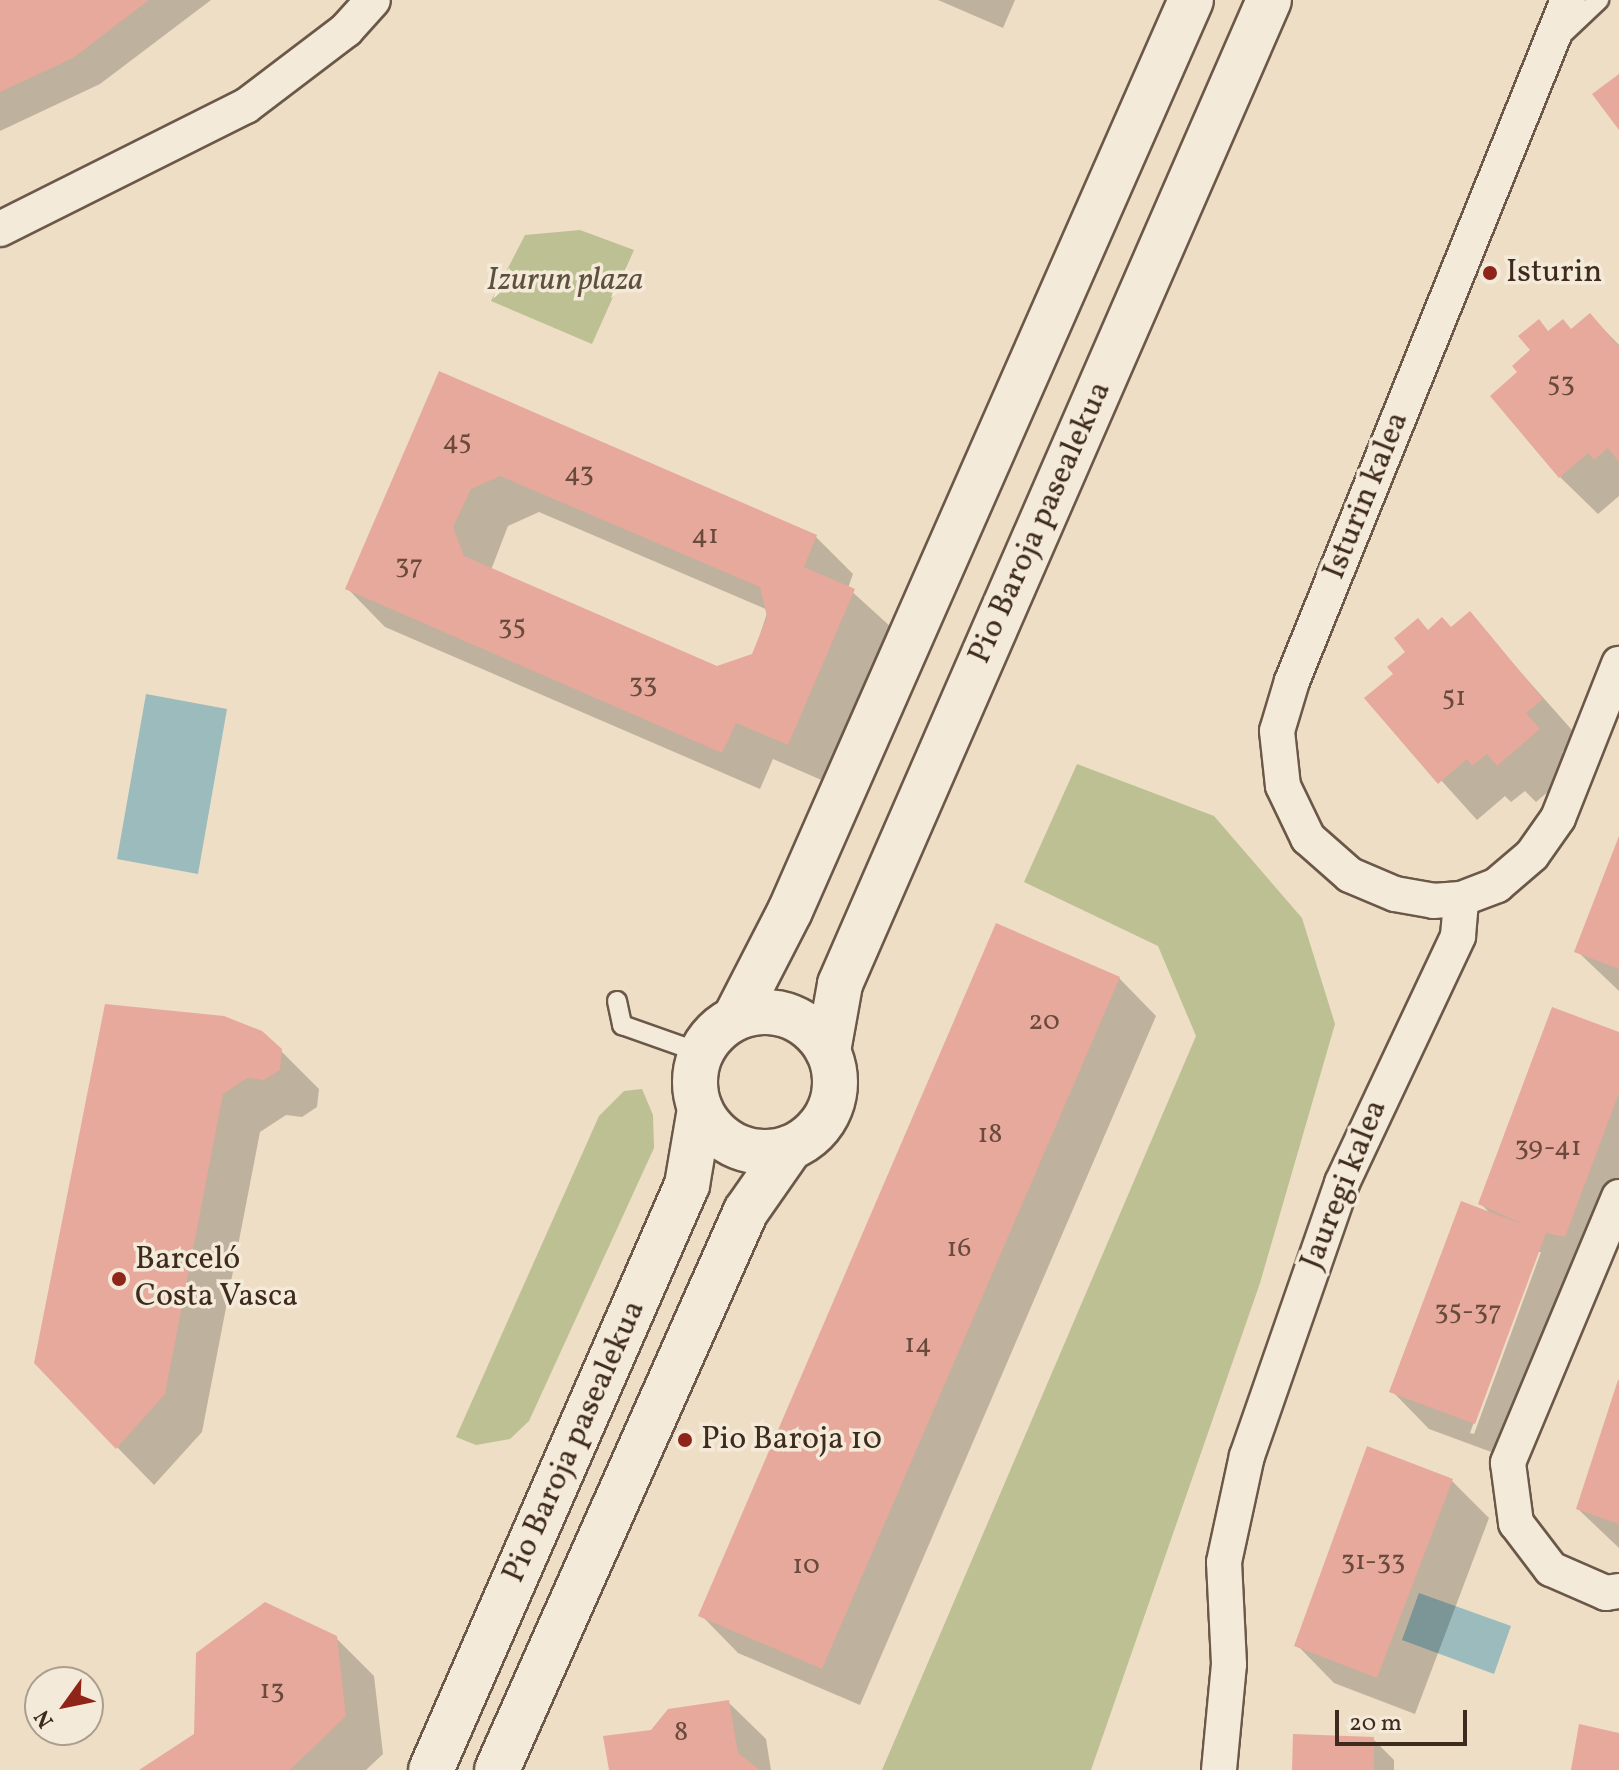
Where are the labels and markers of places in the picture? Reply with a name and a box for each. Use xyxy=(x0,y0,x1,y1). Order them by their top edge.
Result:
place label: Isturin xyxy=(1506,254,1602,292)
marker: Isturin xyxy=(1481,264,1499,282)
place label: Barceló Costa Vasca xyxy=(135,1242,299,1317)
marker: Barceló Costa Vasca xyxy=(110,1270,128,1288)
place label: Pio Baroja 10 xyxy=(701,1421,882,1459)
marker: Pio Baroja 10 xyxy=(676,1431,694,1449)

